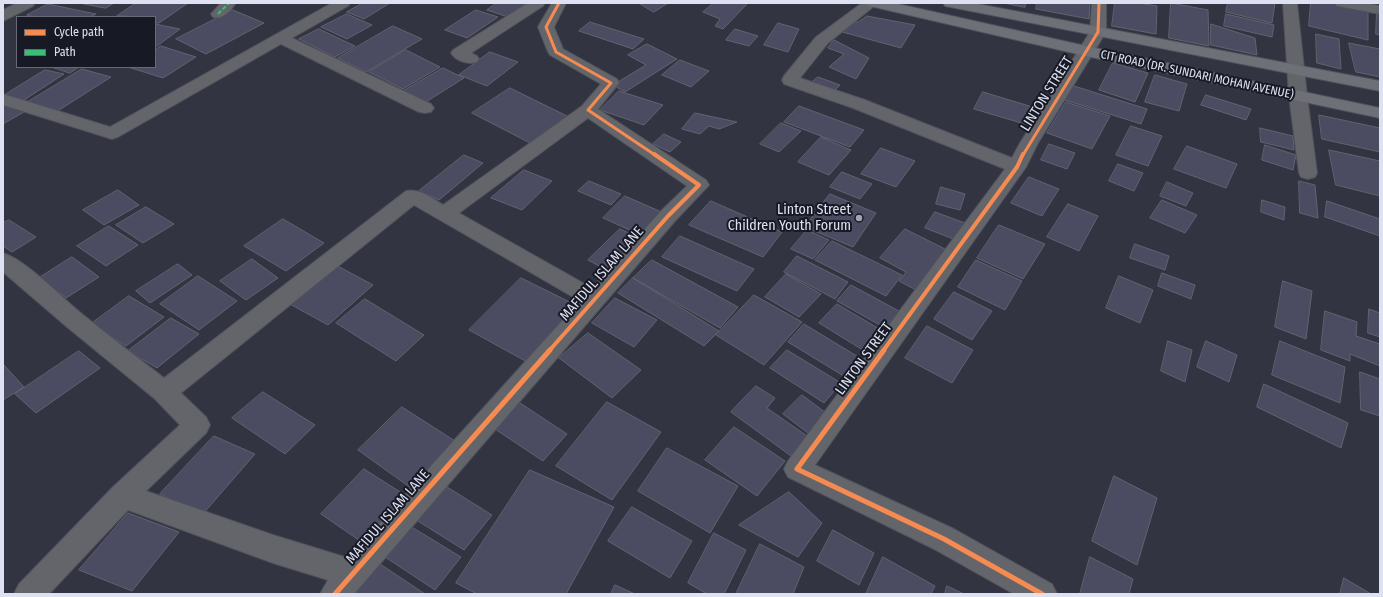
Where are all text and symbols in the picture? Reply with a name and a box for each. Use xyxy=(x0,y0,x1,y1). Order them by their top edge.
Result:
legend xyxy=(16,16,156,68)
text: Cycle path xyxy=(54,25,104,39)
text: Path xyxy=(54,45,76,59)
street label: CIT ROAD (DR. SUNDARI MOHAN AVENUE) xyxy=(1099,47,1295,103)
street label: LINTON STREET xyxy=(1017,53,1077,135)
place label: Linton Street Children Youth Forum xyxy=(728,202,851,234)
marker: Linton Street Children Youth Forum xyxy=(854,213,864,223)
street label: MAFIDUL ISLAM LANE xyxy=(557,224,647,324)
street label: LINTON STREET xyxy=(832,320,896,398)
street label: MAFIDUL ISLAM LANE xyxy=(343,467,433,567)

